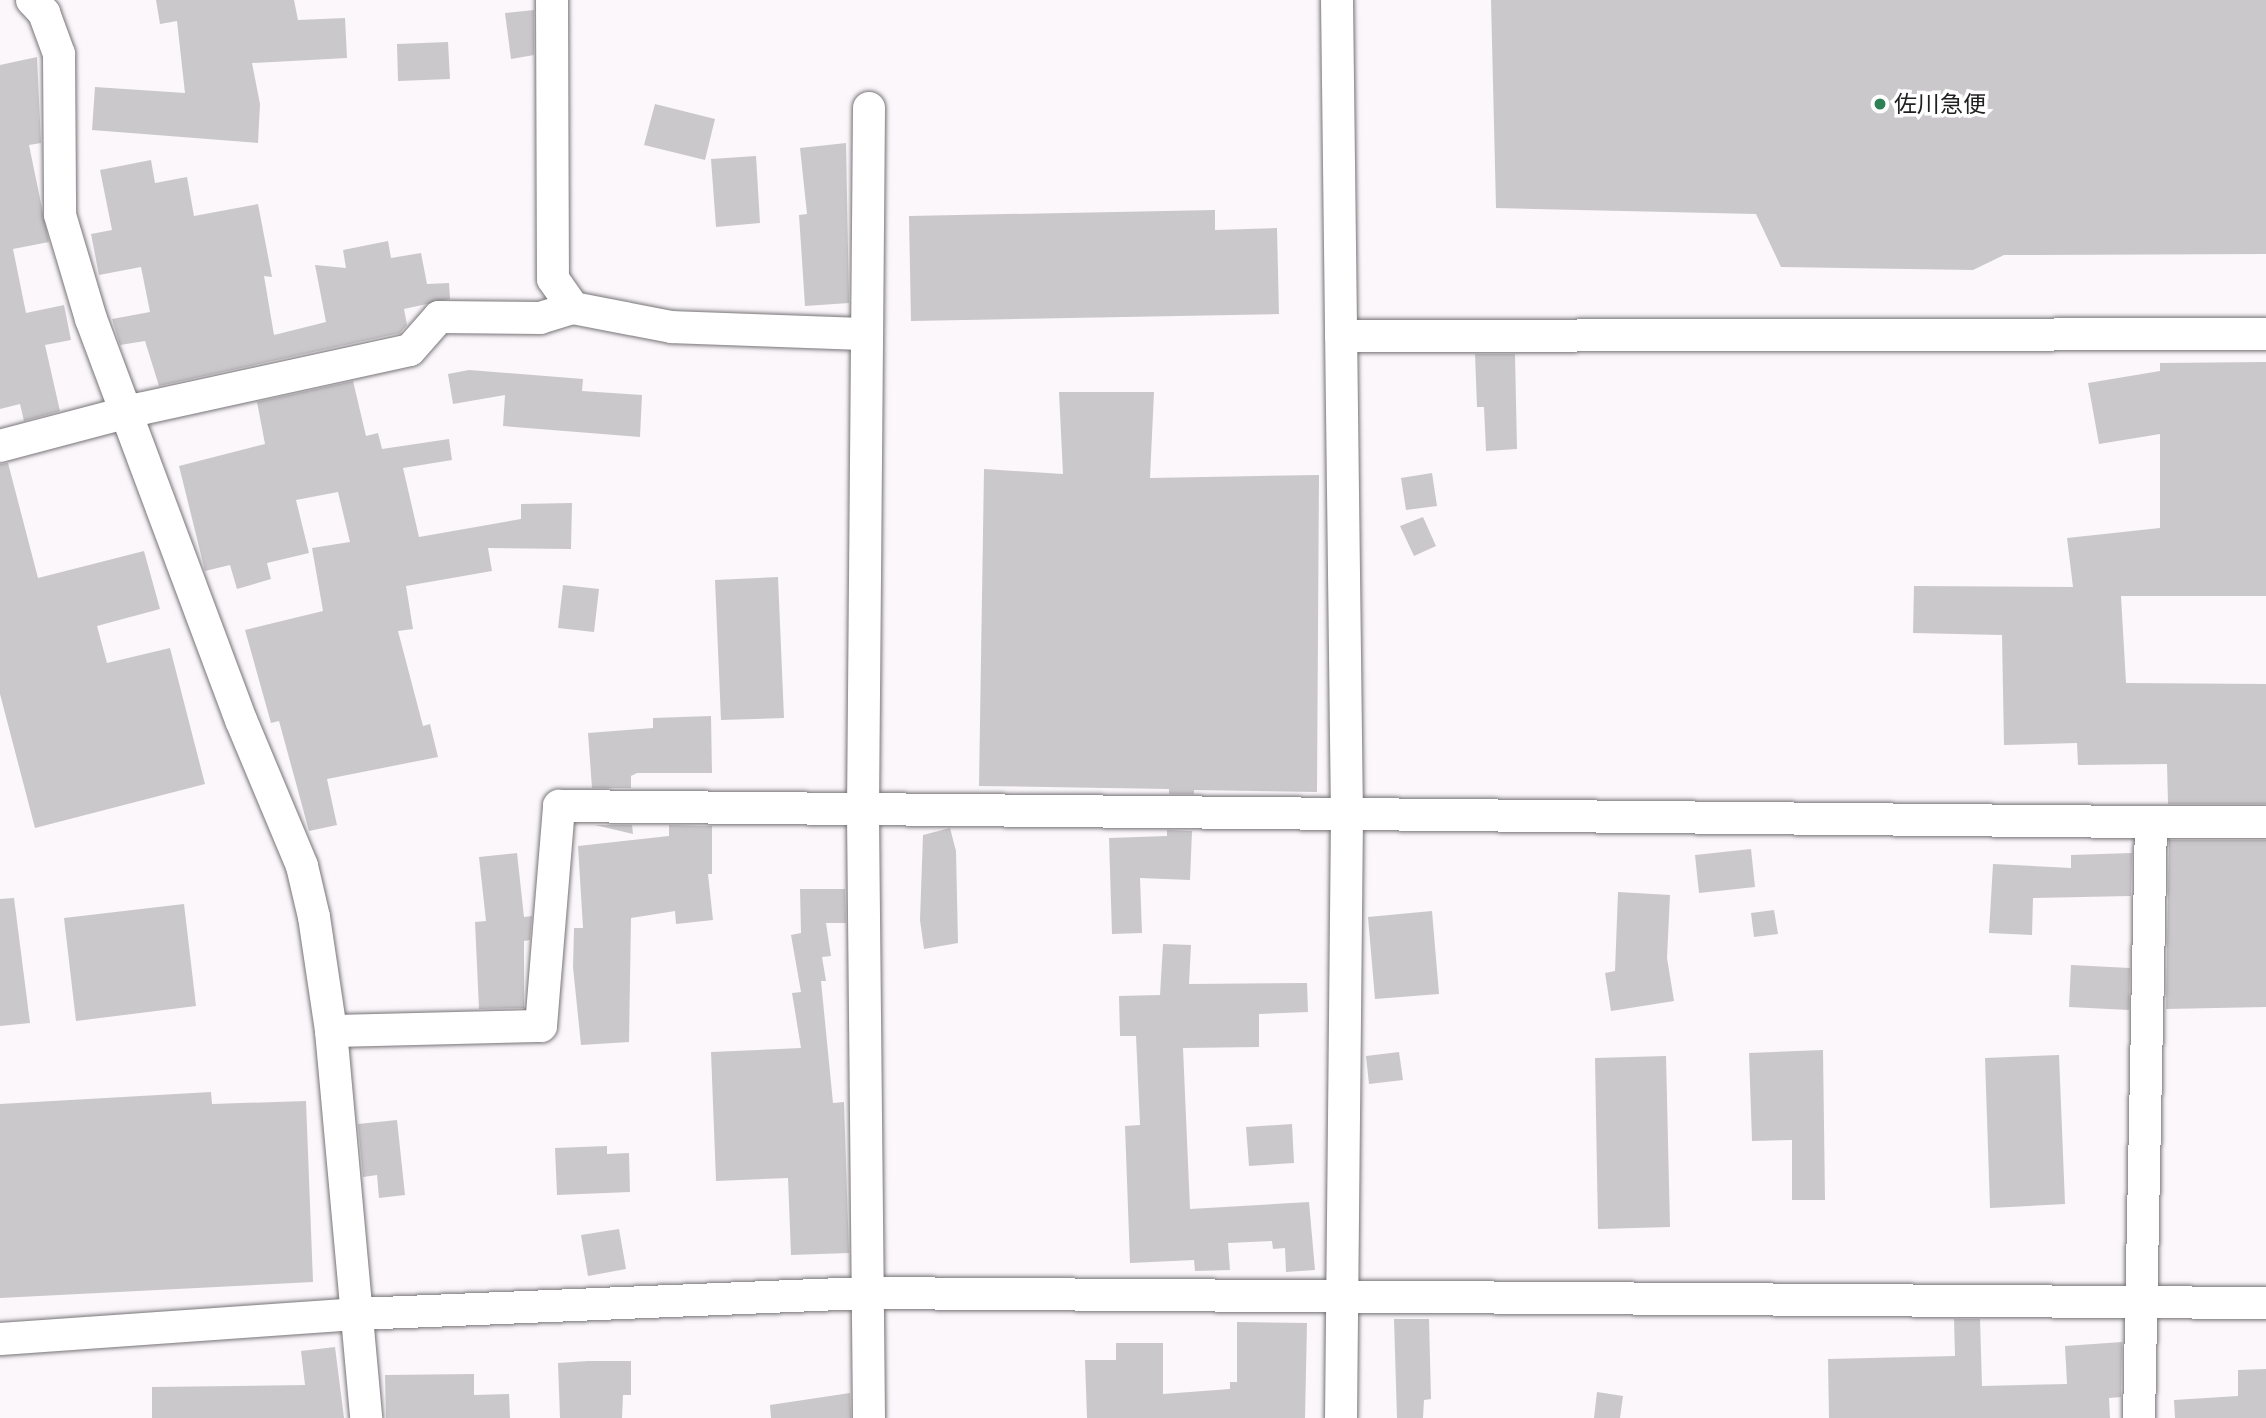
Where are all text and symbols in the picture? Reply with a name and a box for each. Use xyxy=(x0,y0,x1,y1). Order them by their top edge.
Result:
place label: 佐川急便 xyxy=(1894,90,1986,118)
marker: 佐川急便 xyxy=(1872,96,1888,112)

